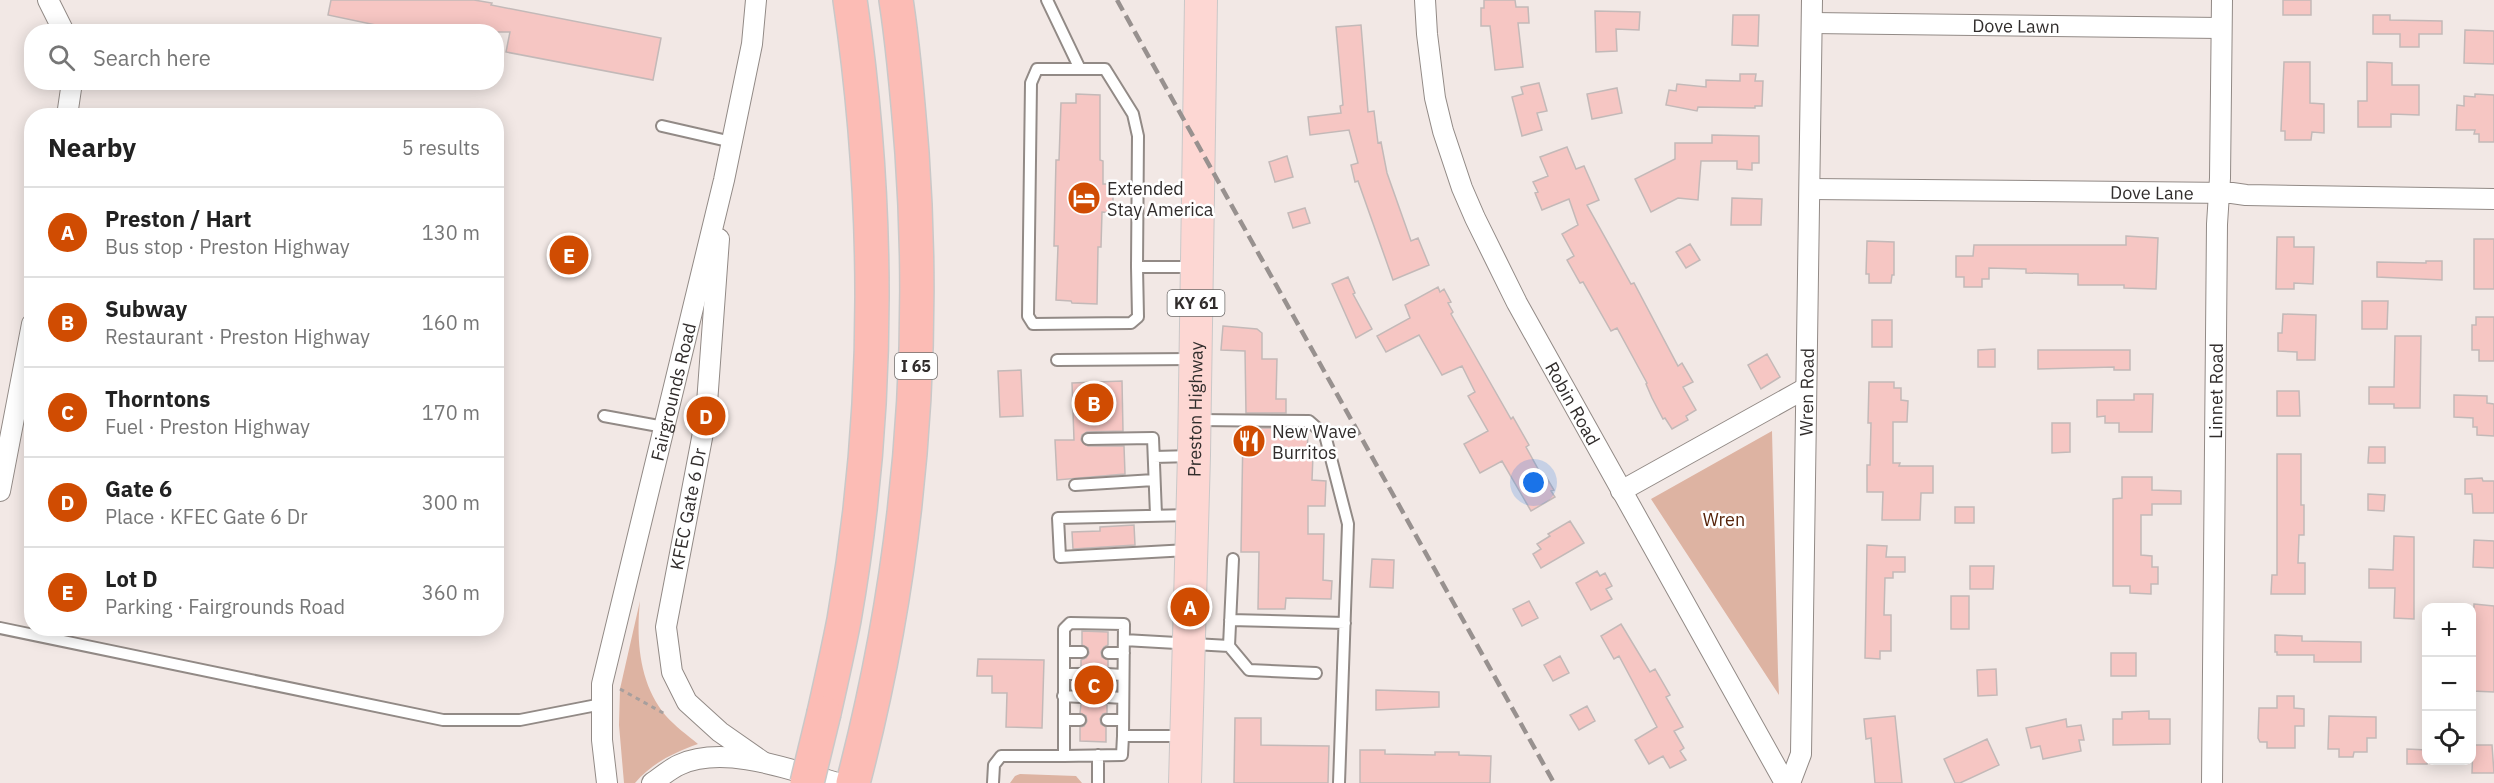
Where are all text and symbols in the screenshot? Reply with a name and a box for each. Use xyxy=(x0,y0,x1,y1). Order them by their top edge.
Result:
street label: Dove Lawn xyxy=(1972,13,2060,38)
search box xyxy=(24,24,504,90)
icon: search xyxy=(45,41,78,74)
text: Search here xyxy=(93,43,211,72)
text: Nearby xyxy=(48,130,136,164)
text: 5 results xyxy=(402,134,480,161)
place label: Extended Stay America xyxy=(1107,177,1214,221)
hotel icon: Extended Stay America xyxy=(1066,180,1102,216)
street label: Dove Lane xyxy=(2110,180,2194,204)
text: Preston / Hart xyxy=(105,204,251,233)
text: A xyxy=(61,219,74,246)
text: 130 m xyxy=(422,219,480,246)
pin: E xyxy=(550,232,588,278)
text: Bus stop · Preston Highway xyxy=(105,233,350,260)
road number: KY 61 xyxy=(1168,290,1224,316)
text: Subway xyxy=(105,294,187,323)
text: B xyxy=(61,309,74,336)
text: 160 m xyxy=(422,309,480,336)
street label: Fairgrounds Road xyxy=(645,320,701,463)
text: Restaurant · Preston Highway xyxy=(105,323,370,350)
street label: Preston Highway xyxy=(1182,341,1207,477)
street label: Linnet Road xyxy=(2204,343,2227,439)
street label: Wren Road xyxy=(1794,348,1818,436)
road number: I 65 xyxy=(895,353,937,379)
street label: Robin Road xyxy=(1540,357,1606,449)
pin: B xyxy=(1074,380,1114,426)
text: Thorntons xyxy=(105,384,210,413)
pin: D xyxy=(686,394,726,438)
text: C xyxy=(61,399,74,426)
text: 170 m xyxy=(422,399,480,426)
text: Fuel · Preston Highway xyxy=(105,413,310,440)
place label: New Wave Burritos xyxy=(1272,420,1357,464)
restaurant icon: New Wave Burritos xyxy=(1231,423,1267,459)
street label: KFEC Gate 6 Dr xyxy=(665,446,711,572)
your location xyxy=(1519,468,1548,497)
text: Gate 6 xyxy=(105,474,172,503)
text: D xyxy=(61,489,74,516)
text: 300 m xyxy=(422,489,480,516)
text: Place · KFEC Gate 6 Dr xyxy=(105,503,307,530)
park label: Wren xyxy=(1703,508,1745,531)
text: Lot D xyxy=(105,564,158,593)
text: E xyxy=(61,579,74,606)
text: 360 m xyxy=(422,579,480,606)
pin: A xyxy=(1170,584,1210,630)
text: Parking · Fairgrounds Road xyxy=(105,593,345,620)
map controls xyxy=(2422,603,2476,765)
button: + xyxy=(2422,603,2476,657)
button: − xyxy=(2422,657,2476,711)
pin: C xyxy=(1074,662,1114,708)
button: locate xyxy=(2422,711,2476,765)

